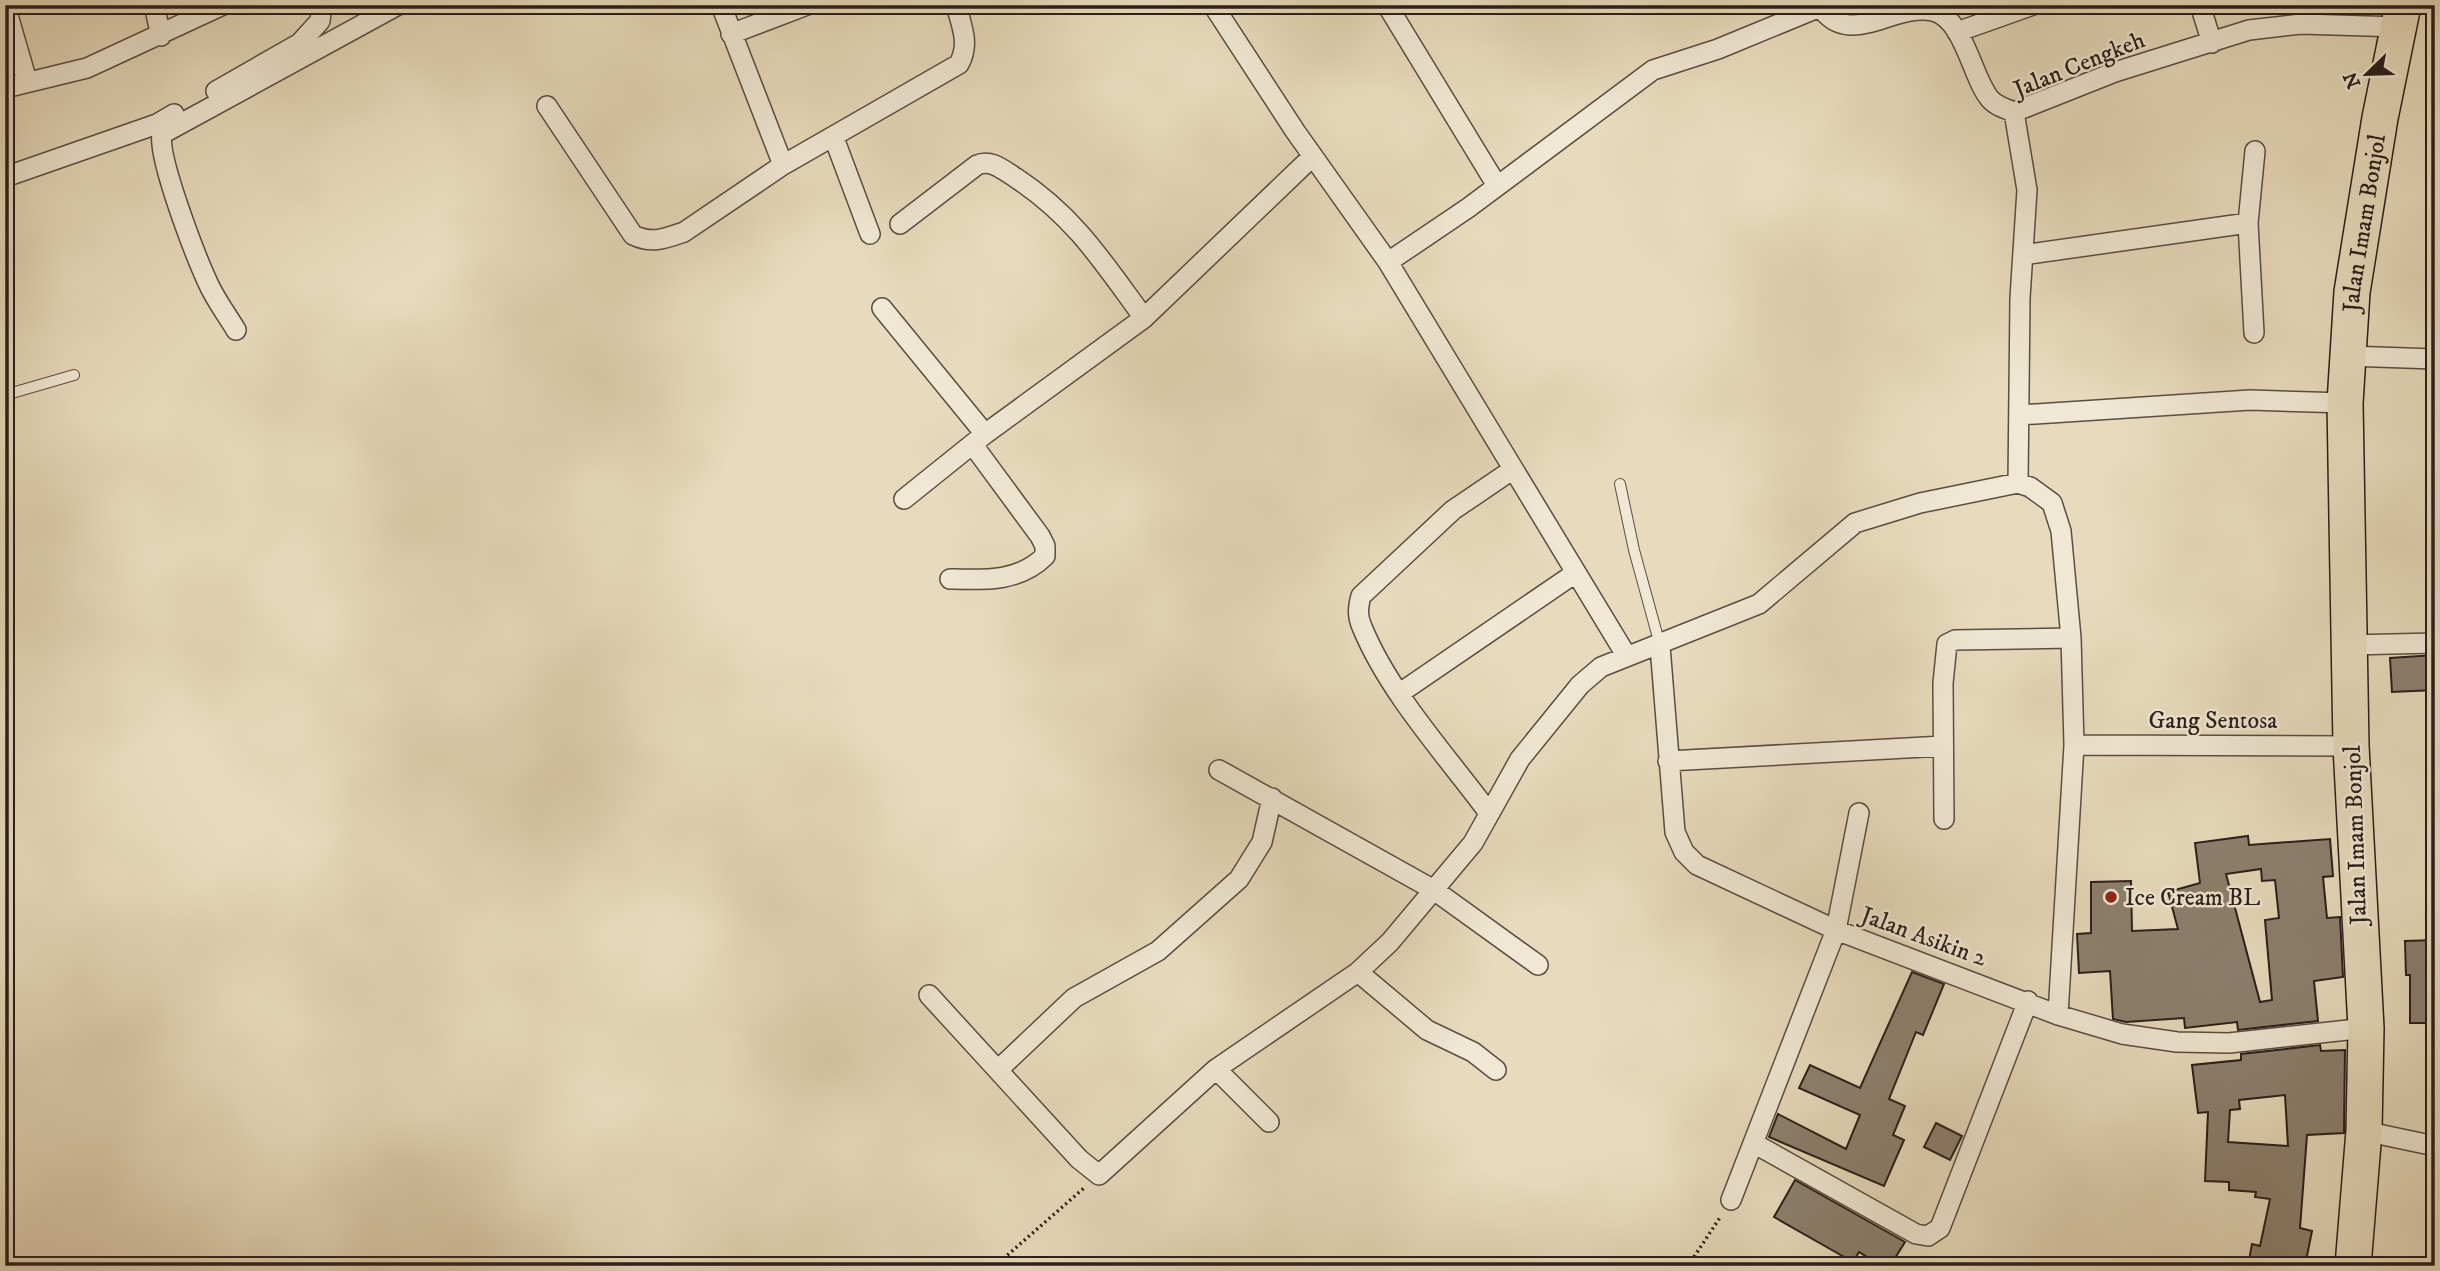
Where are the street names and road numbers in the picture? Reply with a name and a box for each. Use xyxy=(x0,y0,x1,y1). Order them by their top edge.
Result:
street label: Jalan Cengkeh xyxy=(2008,25,2150,106)
street label: Jalan Imam Bonjol xyxy=(2337,131,2393,315)
street label: Gang Sentosa xyxy=(2149,706,2278,736)
street label: Jalan Imam Bonjol xyxy=(2338,744,2374,927)
street label: Jalan Asikin 2 xyxy=(1855,900,1991,974)

